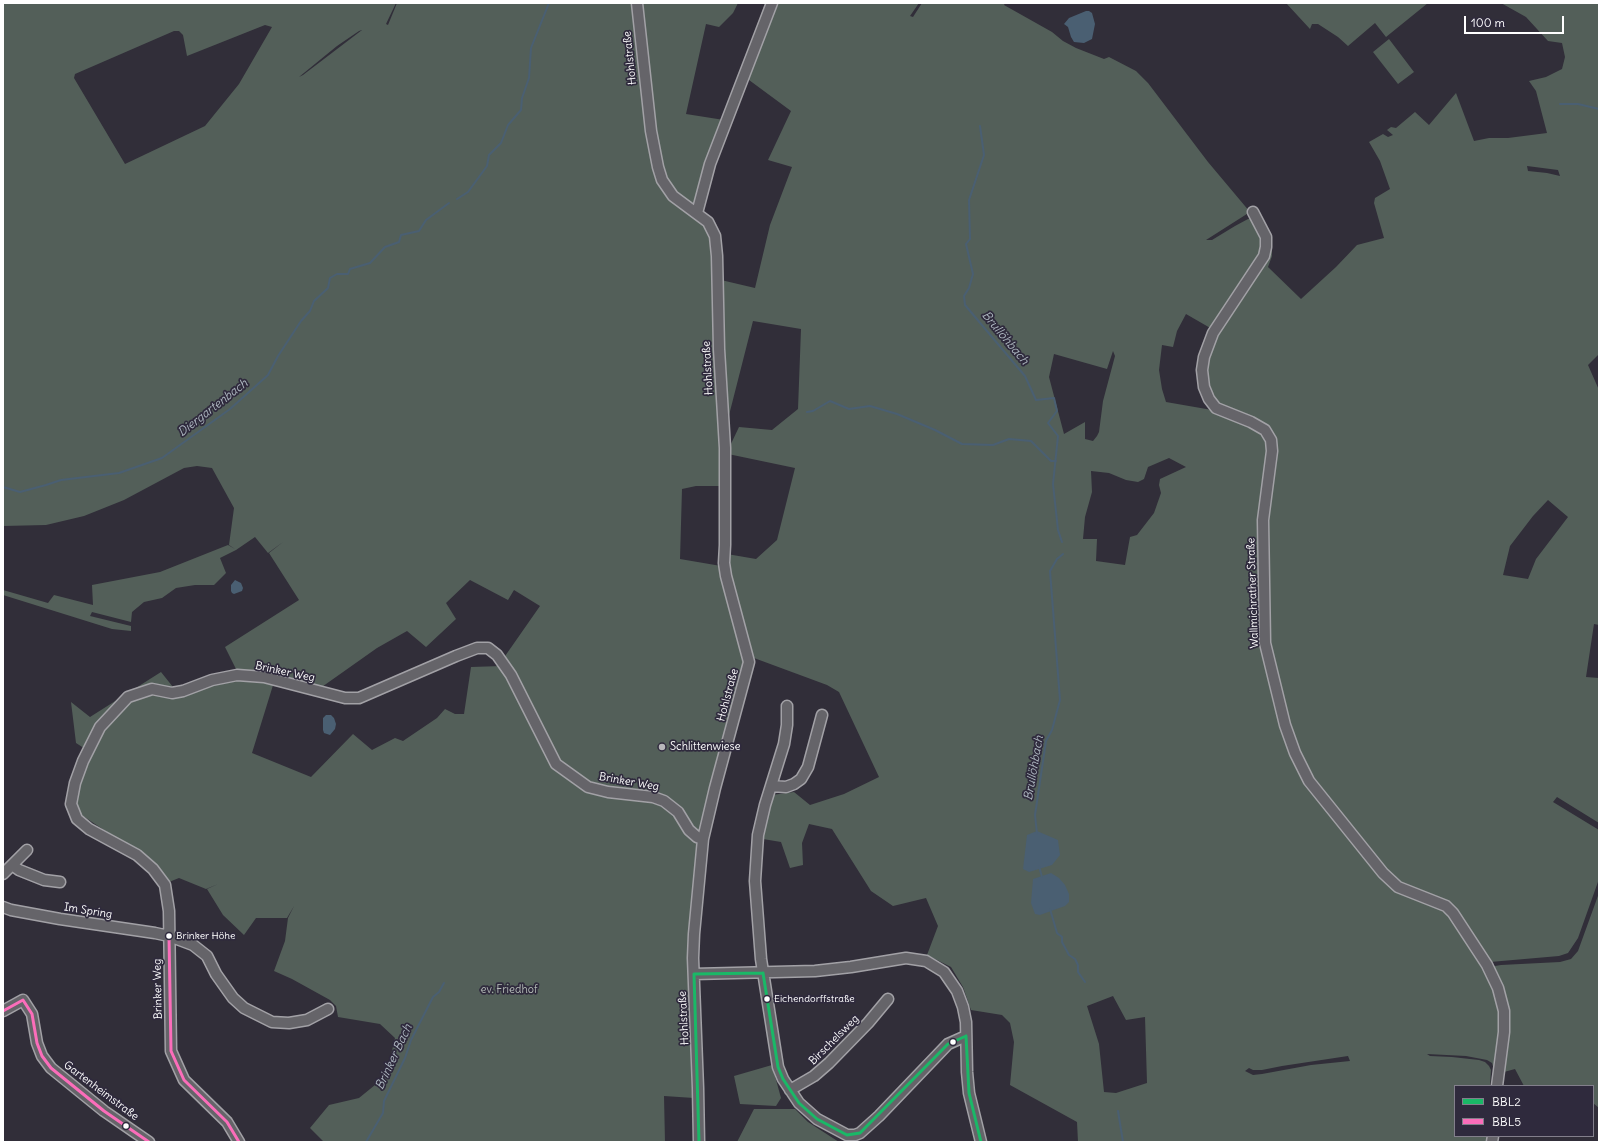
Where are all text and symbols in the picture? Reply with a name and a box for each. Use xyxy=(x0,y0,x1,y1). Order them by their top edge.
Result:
scale bar xyxy=(1466,8,1566,34)
text: 100 m xyxy=(1471,15,1505,30)
street label: Hohlstraße xyxy=(621,30,639,86)
water label: Brullöhbach xyxy=(979,308,1031,368)
street label: Hohlstraße xyxy=(700,341,716,395)
water label: Diergartenbach xyxy=(175,376,251,440)
street label: Wallmichrather Straße xyxy=(1244,537,1262,649)
street label: Brinker Weg xyxy=(254,659,316,685)
street label: Hohlstraße xyxy=(715,667,741,723)
water label: Brullöhbach xyxy=(1021,735,1047,801)
place label: Schlittenwiese xyxy=(670,740,740,754)
marker: Schlittenwiese xyxy=(657,742,667,752)
street label: Brinker Weg xyxy=(598,770,660,794)
street label: Im Spring xyxy=(63,901,113,921)
place label: Brinker Höhe xyxy=(176,930,235,942)
marker: Brinker Höhe xyxy=(164,931,174,941)
street label: Brinker Weg xyxy=(151,959,165,1019)
park label: ev. Friedhof xyxy=(480,983,538,997)
street label: Hohlstraße xyxy=(676,991,692,1045)
place label: Eichendorffstraße xyxy=(774,993,855,1005)
marker: Eichendorffstraße xyxy=(762,994,772,1004)
street label: Birschelsweg xyxy=(806,1012,862,1068)
water label: Brinker Bach xyxy=(373,1022,415,1092)
unlabelled marker xyxy=(948,1037,958,1047)
street label: Gartenheimstraße xyxy=(61,1059,141,1123)
legend xyxy=(1454,1085,1594,1137)
text: BBL2 xyxy=(1492,1094,1521,1109)
text: BBL5 xyxy=(1492,1114,1521,1129)
unlabelled marker xyxy=(121,1121,131,1131)

